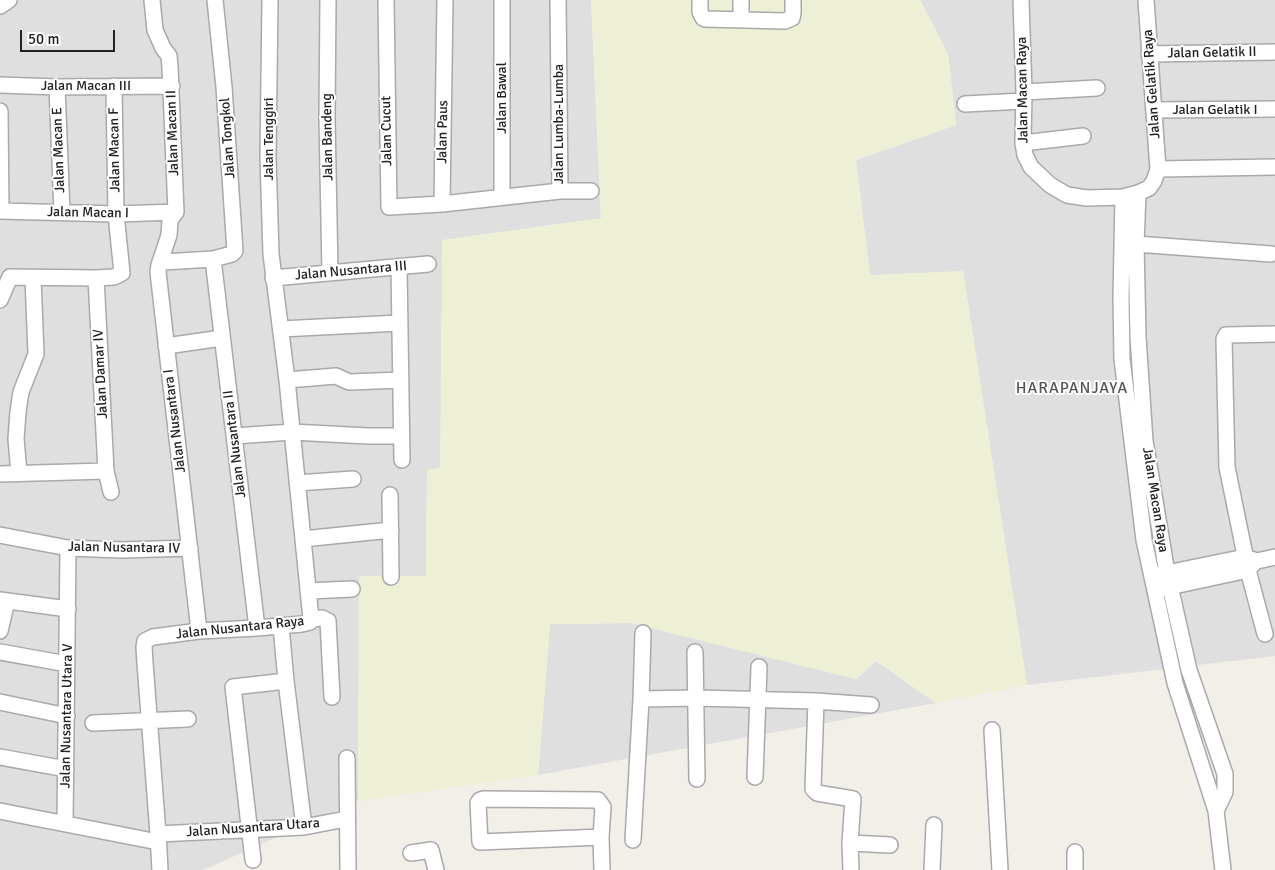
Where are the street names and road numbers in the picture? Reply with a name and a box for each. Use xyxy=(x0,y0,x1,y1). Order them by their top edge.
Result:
street label: Jalan Gelatik Raya xyxy=(1140,29,1164,139)
street label: Jalan Macan Raya xyxy=(1014,37,1032,143)
street label: Jalan Gelatik II xyxy=(1167,44,1257,62)
street label: Jalan Bawal xyxy=(494,62,510,134)
street label: Jalan Lumba-Lumba xyxy=(551,64,567,184)
street label: Jalan Macan III xyxy=(41,78,131,94)
street label: Jalan Macan II xyxy=(163,90,183,176)
street label: Jalan Bandeng xyxy=(319,93,337,181)
street label: Jalan Cucut xyxy=(378,96,396,166)
street label: Jalan Tongkol xyxy=(217,97,239,179)
street label: Jalan Tenggiri xyxy=(261,97,277,181)
street label: Jalan Paus xyxy=(434,100,452,164)
street label: Jalan Gelatik I xyxy=(1172,102,1258,118)
street label: Jalan Macan E xyxy=(49,107,69,193)
street label: Jalan Macan F xyxy=(106,107,124,193)
street label: Jalan Macan I xyxy=(47,204,129,222)
street label: Jalan Nusantara III xyxy=(294,258,408,284)
street label: Jalan Damar IV xyxy=(90,329,112,419)
street label: Jalan Nusantara I xyxy=(160,368,190,474)
street label: Jalan Nusantara II xyxy=(220,389,250,499)
street label: Jalan Macan Raya xyxy=(1138,446,1172,554)
street label: Jalan Nusantara IV xyxy=(68,539,180,557)
street label: Jalan Nusantara Raya xyxy=(175,613,305,643)
street label: Jalan Nusantara Utara V xyxy=(57,643,77,789)
street label: Jalan Nusantara Utara xyxy=(186,815,320,841)

